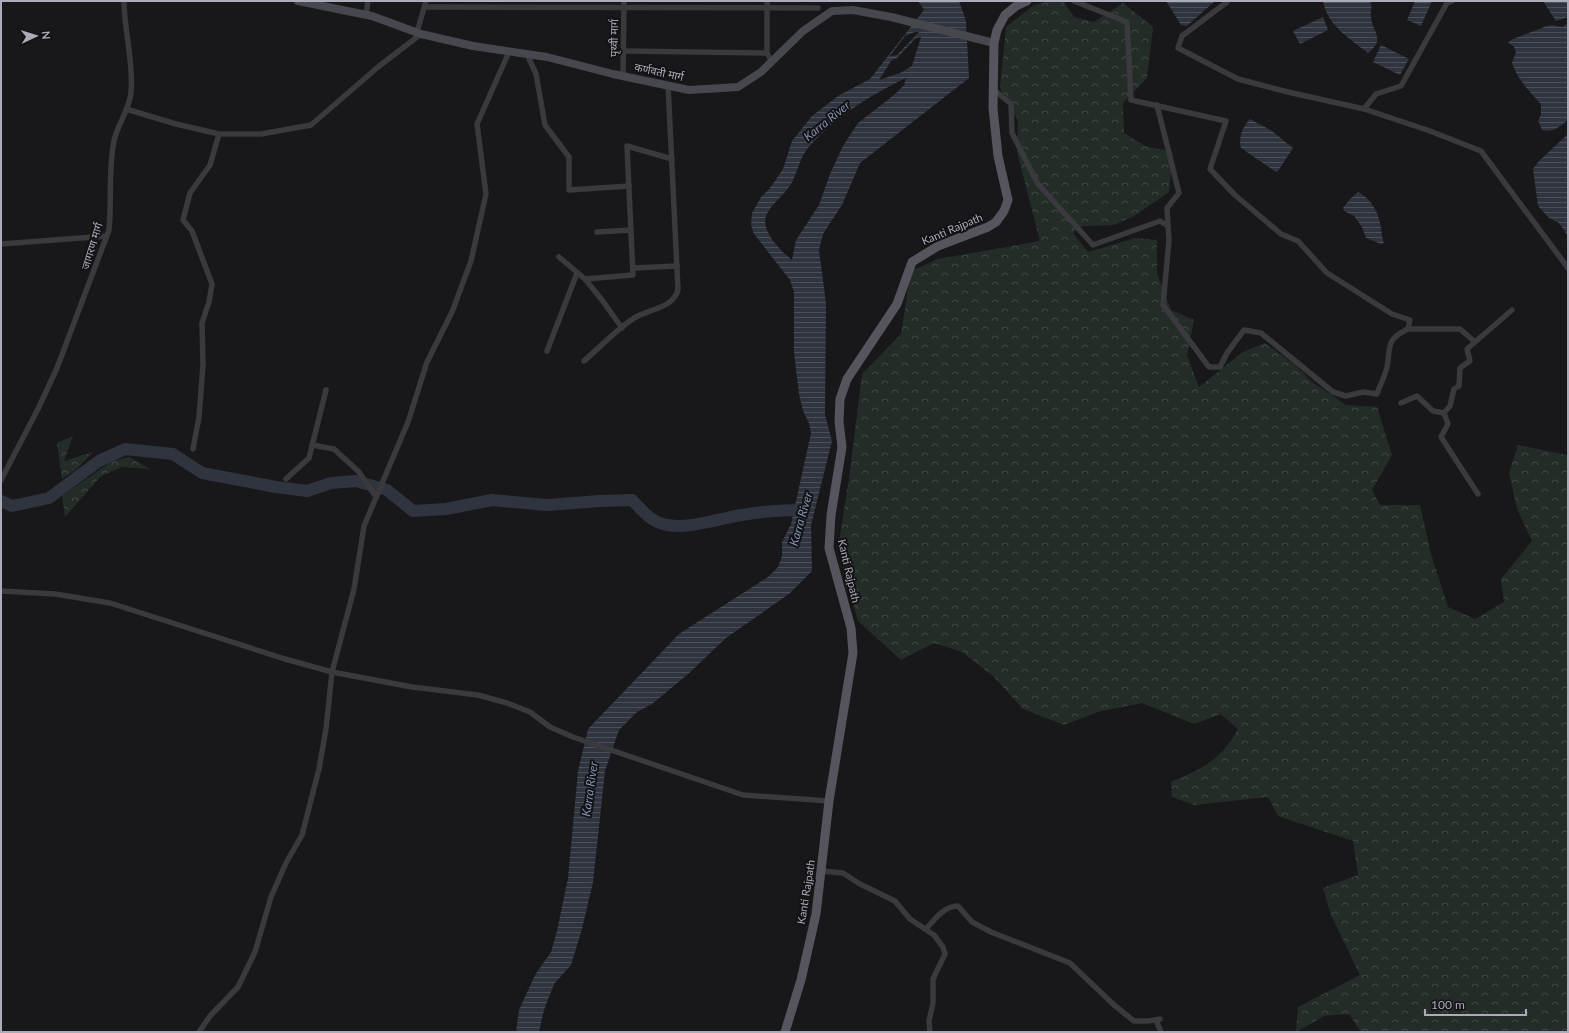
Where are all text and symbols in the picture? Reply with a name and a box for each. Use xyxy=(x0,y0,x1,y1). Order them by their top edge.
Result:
north arrow xyxy=(16,16,56,56)
street label: पृथ्वी मार्ग xyxy=(607,18,621,57)
text: N xyxy=(40,31,53,40)
street label: कर्णवती मार्ग xyxy=(633,60,686,83)
water label: Karra River xyxy=(801,97,854,144)
street label: Kanti Rajpath xyxy=(919,210,984,247)
street label: जागरण मार्ग xyxy=(78,220,105,271)
water label: Karra River xyxy=(786,489,816,547)
street label: Kanti Rajpath xyxy=(836,538,863,604)
water label: Karra River xyxy=(578,760,601,817)
street label: Kanti Rajpath xyxy=(794,859,817,925)
scale bar xyxy=(1425,991,1526,1017)
text: 100 m xyxy=(1431,997,1465,1012)

